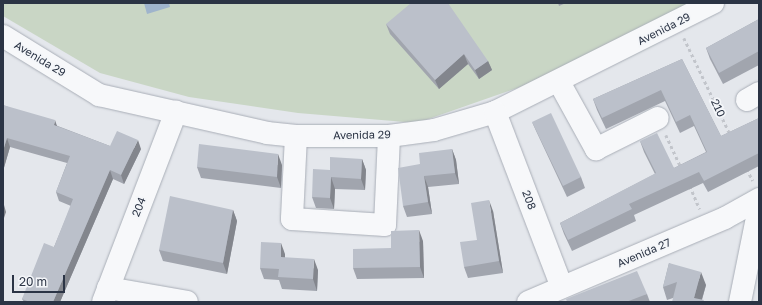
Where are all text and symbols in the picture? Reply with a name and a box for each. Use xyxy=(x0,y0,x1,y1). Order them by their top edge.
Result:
street label: Avenida 29 xyxy=(635,10,693,48)
street label: Avenida 29 xyxy=(12,39,68,79)
street label: 210 xyxy=(708,97,728,119)
street label: Avenida 29 xyxy=(333,128,391,142)
street label: 208 xyxy=(519,188,539,212)
street label: 204 xyxy=(129,195,149,219)
street label: Avenida 27 xyxy=(615,236,673,270)
scale bar xyxy=(14,267,67,293)
text: 20 m xyxy=(19,274,47,289)

